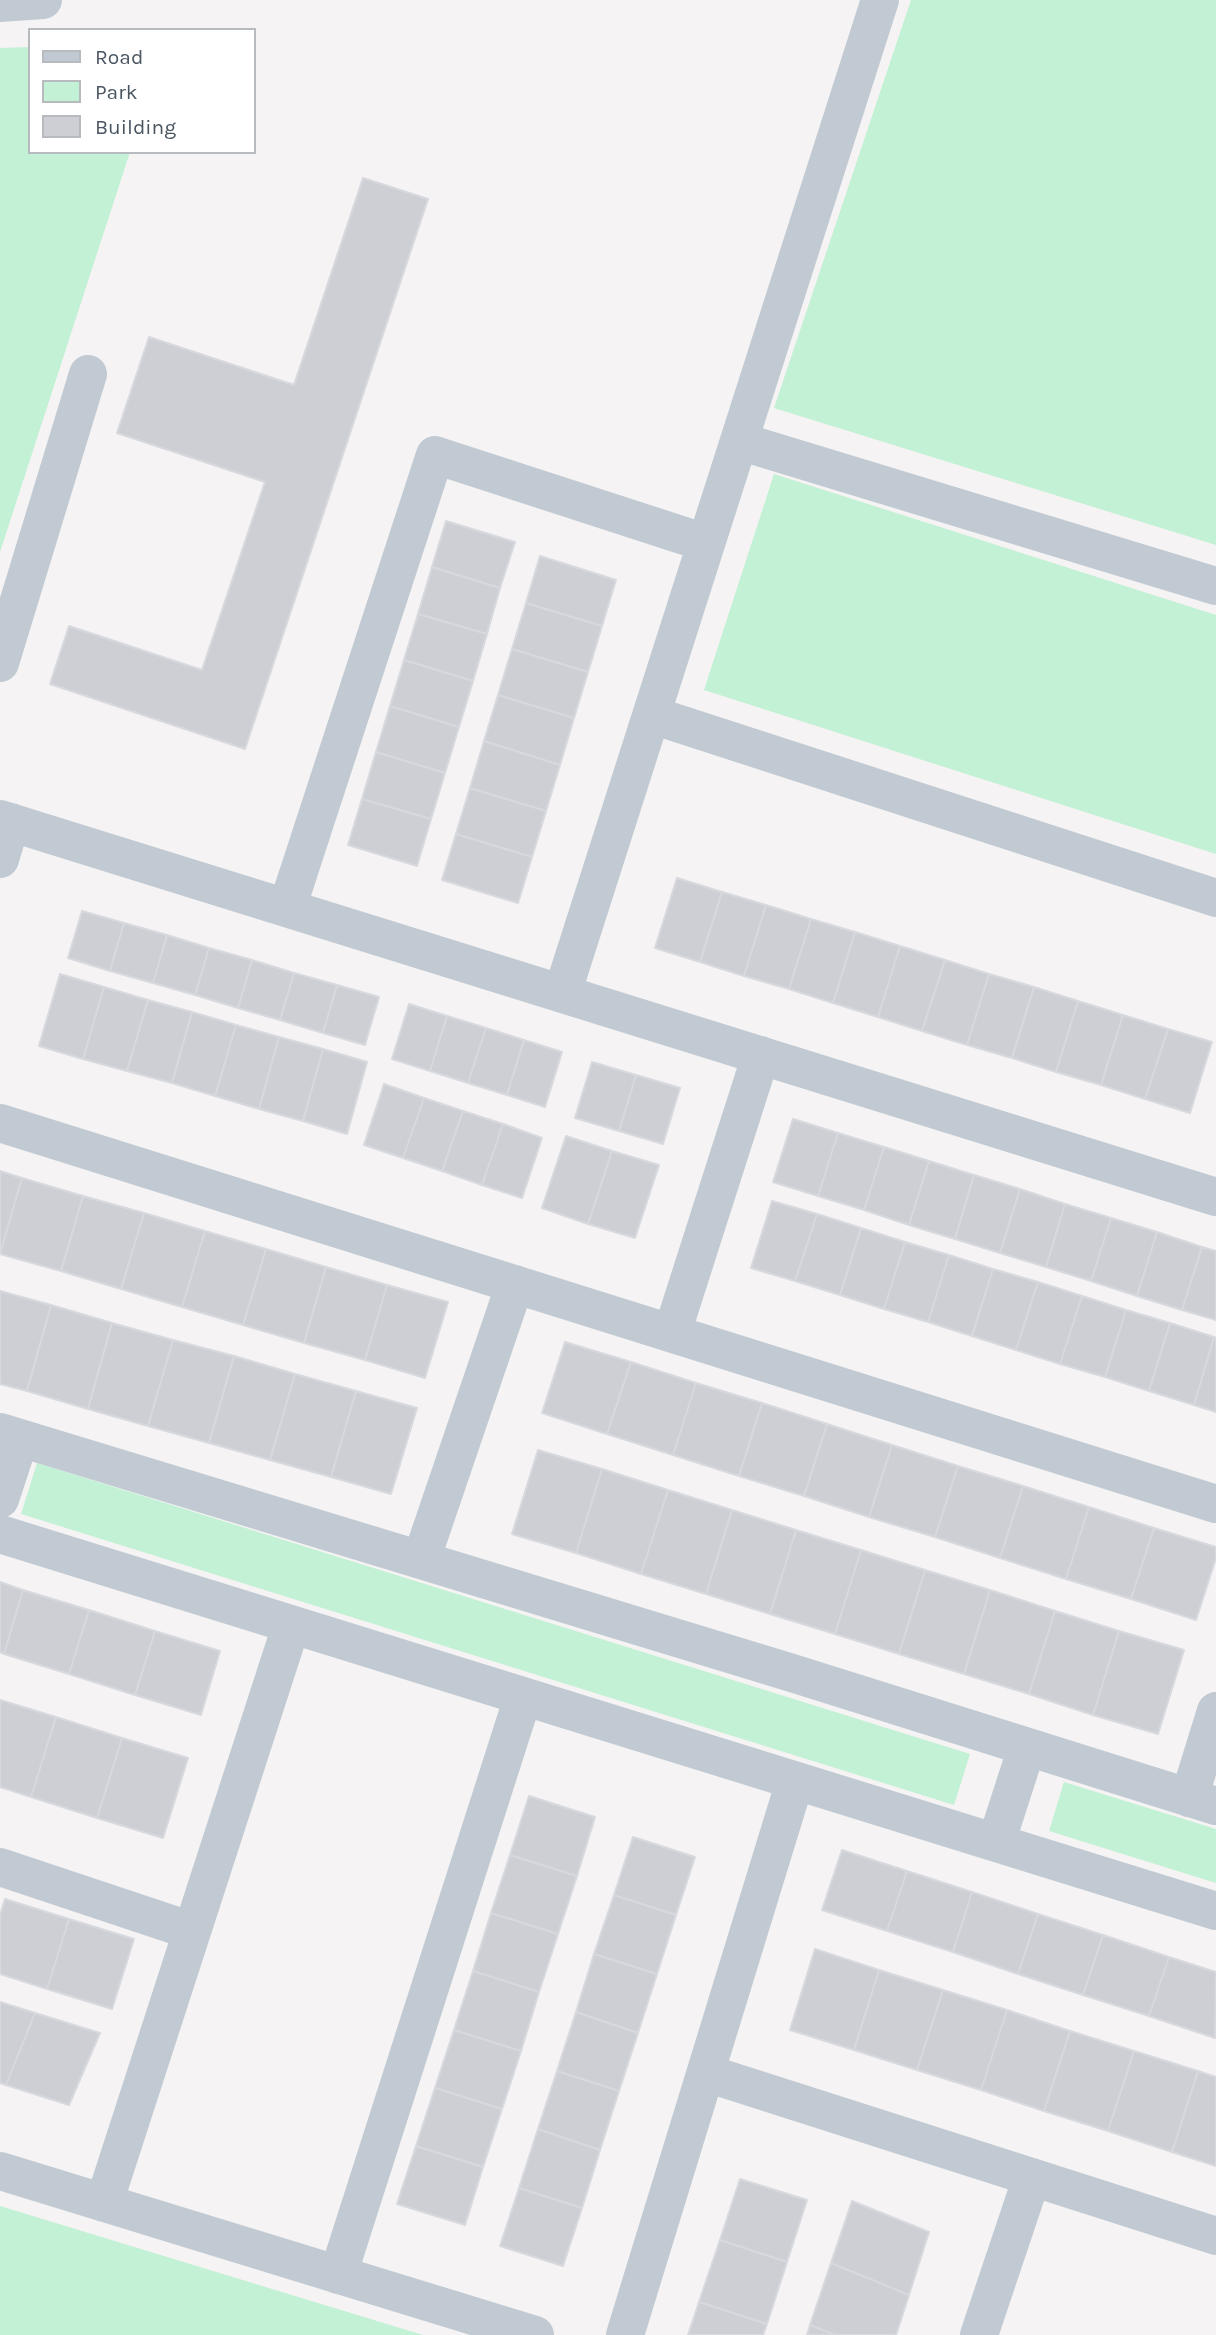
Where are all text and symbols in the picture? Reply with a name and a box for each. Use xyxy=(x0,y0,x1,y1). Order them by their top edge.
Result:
legend xyxy=(28,28,256,154)
text: Road xyxy=(95,45,143,69)
text: Park xyxy=(95,80,138,104)
text: Building xyxy=(95,115,176,139)

